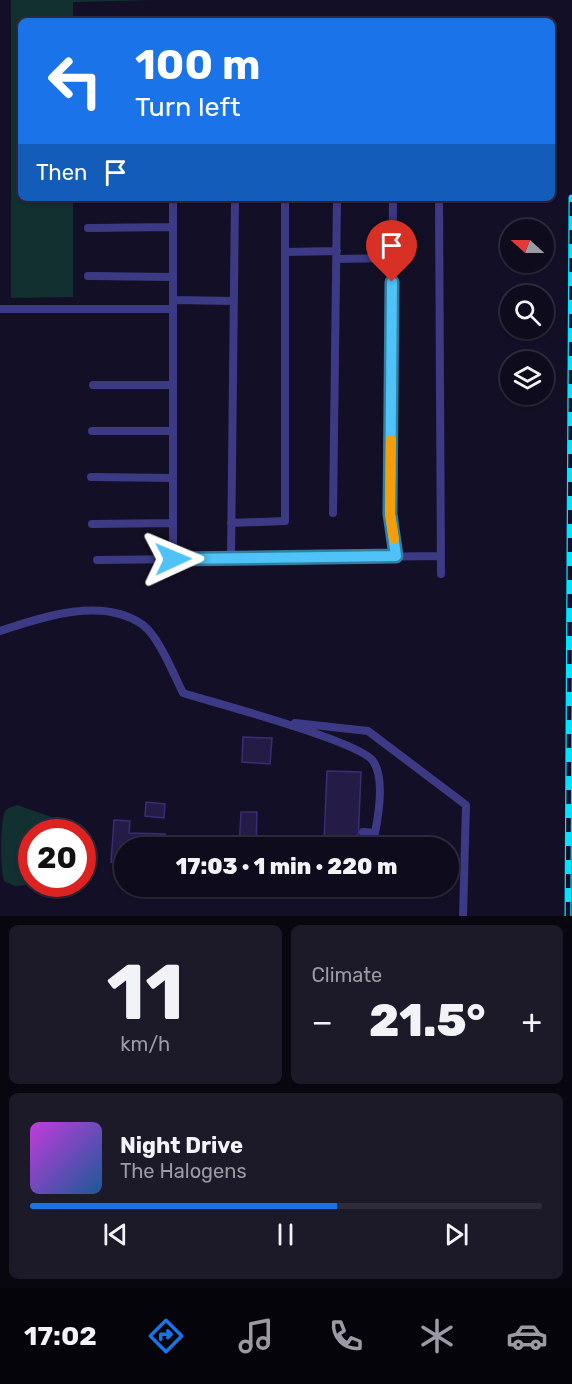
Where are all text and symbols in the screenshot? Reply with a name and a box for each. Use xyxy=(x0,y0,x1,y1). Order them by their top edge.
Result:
text: 100 m xyxy=(135,40,260,90)
icon: left xyxy=(36,42,114,120)
text: Turn left xyxy=(135,91,240,123)
icon: arrive xyxy=(99,156,132,189)
text: Then xyxy=(36,159,87,186)
north arrow xyxy=(500,219,554,273)
map controls xyxy=(500,219,554,405)
pin xyxy=(366,220,417,282)
icon: arrive xyxy=(375,229,408,262)
button: search xyxy=(500,285,554,339)
button: layers xyxy=(500,351,554,405)
position arrow xyxy=(141,527,205,591)
speed limit sign: 20 xyxy=(18,819,96,897)
text: 17:03 · 1 min · 220 m xyxy=(176,853,397,880)
text: 11 xyxy=(106,946,184,1039)
text: Climate xyxy=(312,963,382,987)
text: 21.5° xyxy=(369,994,485,1047)
text: − xyxy=(312,1002,333,1041)
text: + xyxy=(521,1002,542,1041)
text: km/h xyxy=(120,1032,170,1056)
text: Night Drive xyxy=(120,1132,243,1159)
text: The Halogens xyxy=(120,1159,247,1183)
icon: previous xyxy=(99,1218,132,1251)
icon: pause xyxy=(269,1218,302,1251)
icon: next xyxy=(440,1218,473,1251)
icon: directions xyxy=(145,1315,187,1357)
icon: music xyxy=(235,1315,277,1357)
icon: phone xyxy=(325,1315,367,1357)
icon: climate xyxy=(416,1315,458,1357)
icon: car xyxy=(506,1315,548,1357)
text: 17:02 xyxy=(24,1320,97,1352)

